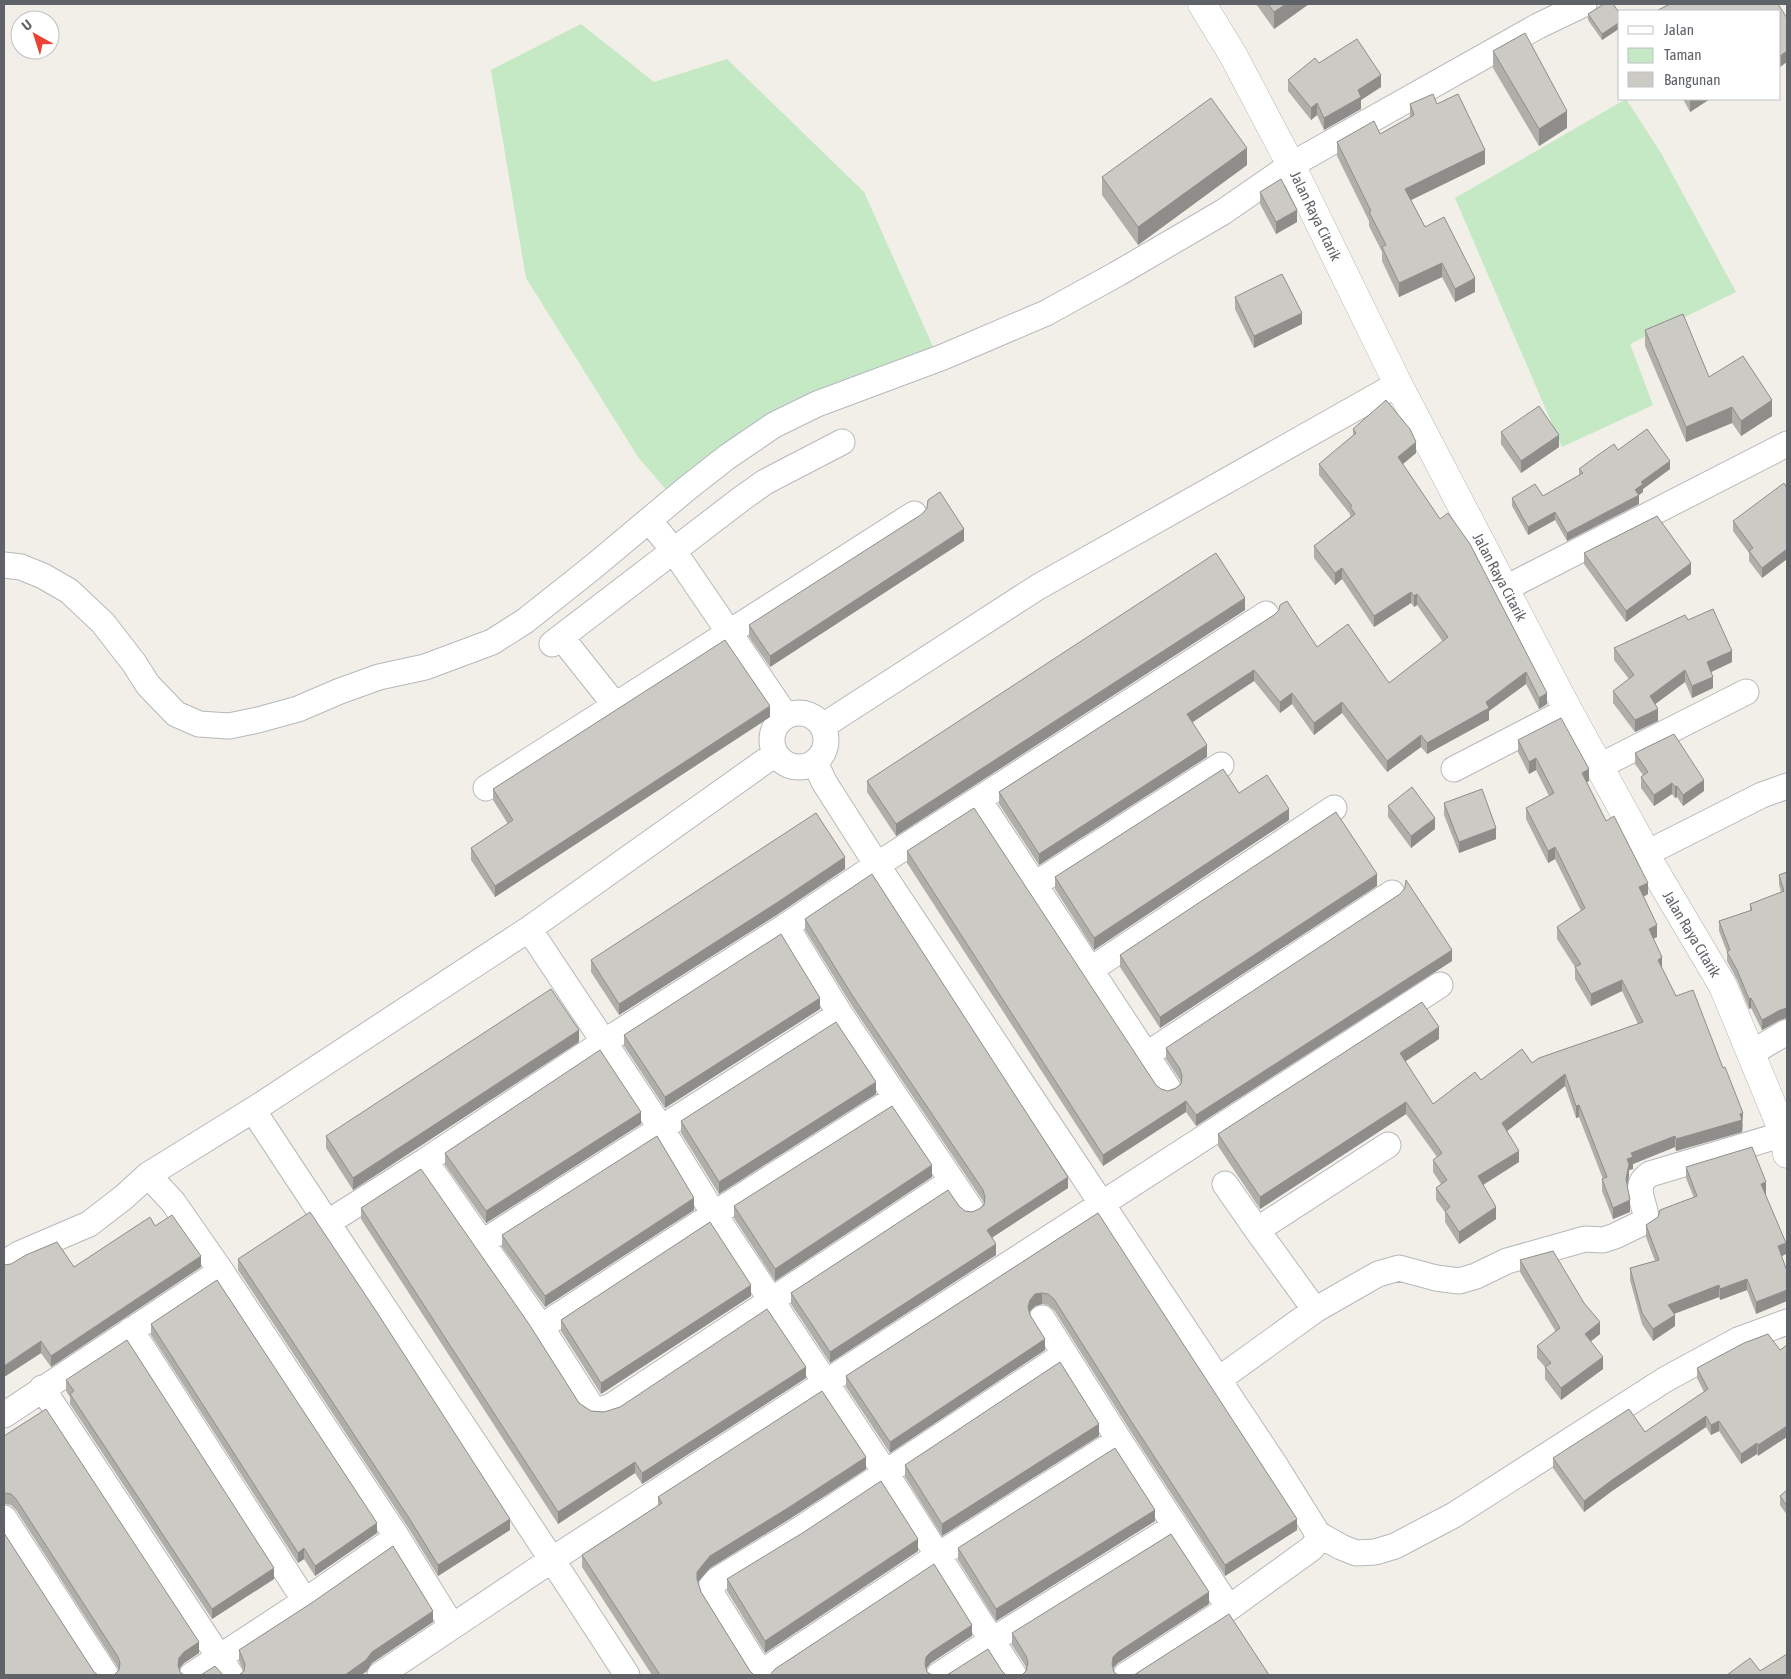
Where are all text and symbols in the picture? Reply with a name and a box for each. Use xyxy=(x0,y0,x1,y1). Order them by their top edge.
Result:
north arrow xyxy=(10,10,60,60)
legend xyxy=(1618,10,1781,100)
text: U xyxy=(19,16,35,34)
text: Jalan xyxy=(1664,21,1694,38)
text: Taman xyxy=(1664,46,1702,63)
text: Bangunan xyxy=(1664,71,1721,88)
street label: Jalan Raya Citarik xyxy=(1287,168,1345,264)
street label: Jalan Raya Citarik xyxy=(1470,530,1531,624)
street label: Jalan Raya Citarik xyxy=(1660,888,1725,981)

